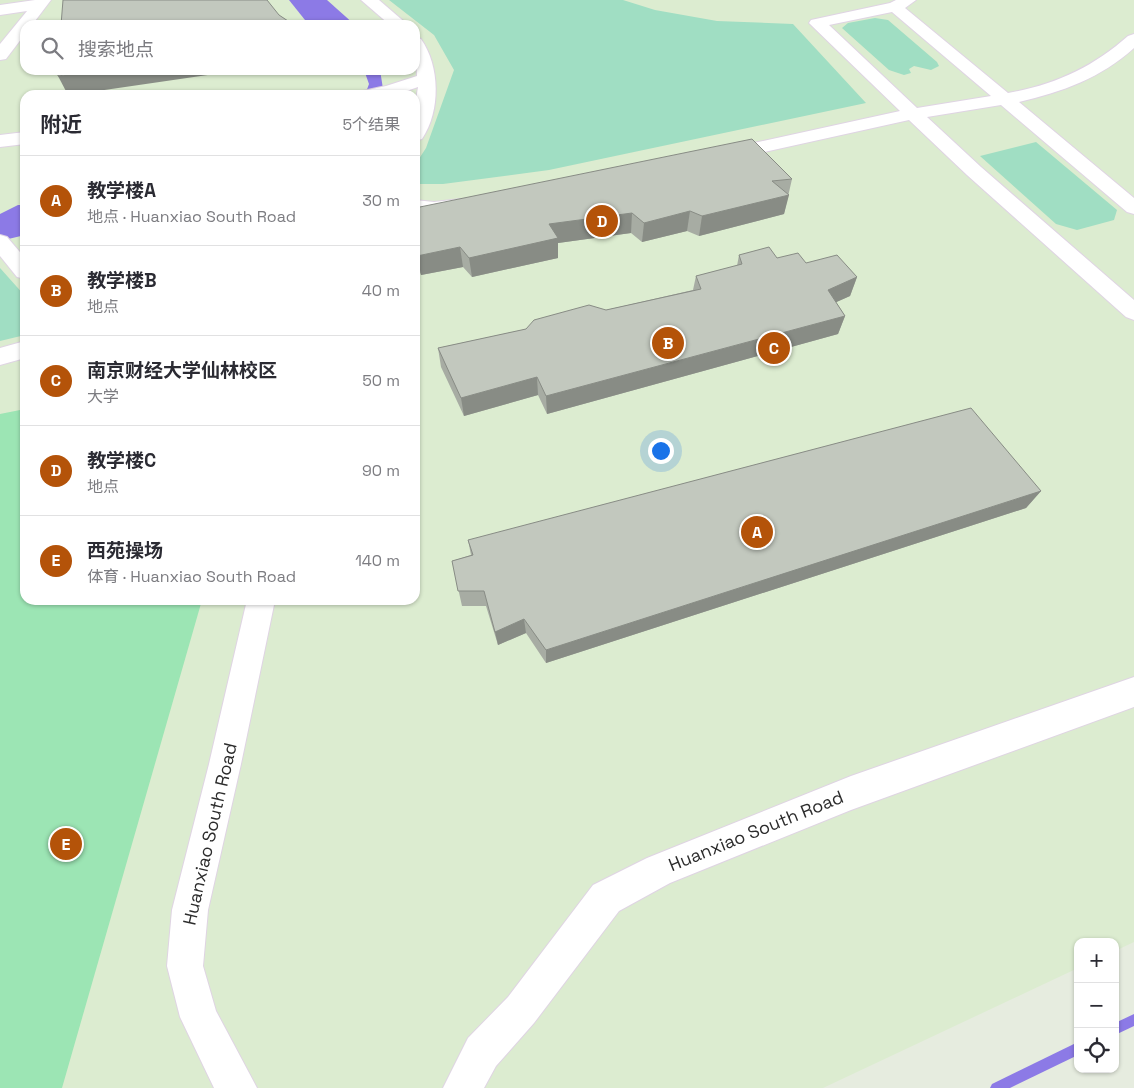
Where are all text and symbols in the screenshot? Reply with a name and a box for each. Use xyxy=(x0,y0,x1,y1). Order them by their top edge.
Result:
search box xyxy=(20,20,420,75)
icon: search xyxy=(38,34,66,62)
text: 搜索地点 xyxy=(78,37,154,62)
text: 附近 xyxy=(40,111,82,138)
text: 5个结果 xyxy=(342,114,400,135)
text: 教学楼A xyxy=(87,178,156,203)
text: A xyxy=(51,190,61,211)
text: 30 m xyxy=(362,190,400,211)
pin: D xyxy=(586,202,618,240)
text: 地点 · Huanxiao South Road xyxy=(87,206,296,227)
text: 教学楼B xyxy=(87,268,157,293)
text: B xyxy=(51,280,61,301)
text: 40 m xyxy=(362,280,400,301)
text: 地点 xyxy=(87,296,119,317)
pin: B xyxy=(652,324,684,362)
pin: C xyxy=(758,329,790,367)
text: 南京财经大学仙林校区 xyxy=(87,358,277,383)
text: C xyxy=(51,370,61,391)
text: 50 m xyxy=(362,370,400,391)
text: 大学 xyxy=(87,386,119,407)
your location xyxy=(648,438,674,464)
text: 教学楼C xyxy=(87,448,156,473)
text: D xyxy=(51,460,61,481)
text: 90 m xyxy=(362,460,400,481)
text: 地点 xyxy=(87,476,119,497)
pin: A xyxy=(741,513,773,551)
text: 西苑操场 xyxy=(87,538,163,563)
text: E xyxy=(52,550,60,571)
text: 140 m xyxy=(355,550,400,571)
text: 体育 · Huanxiao South Road xyxy=(87,566,296,587)
street label: Huanxiao South Road xyxy=(177,740,242,927)
street label: Huanxiao South Road xyxy=(665,785,847,876)
pin: E xyxy=(50,825,82,863)
map controls xyxy=(1074,938,1119,1073)
button: + xyxy=(1074,938,1119,983)
button: − xyxy=(1074,983,1119,1028)
button: locate xyxy=(1074,1028,1119,1073)

